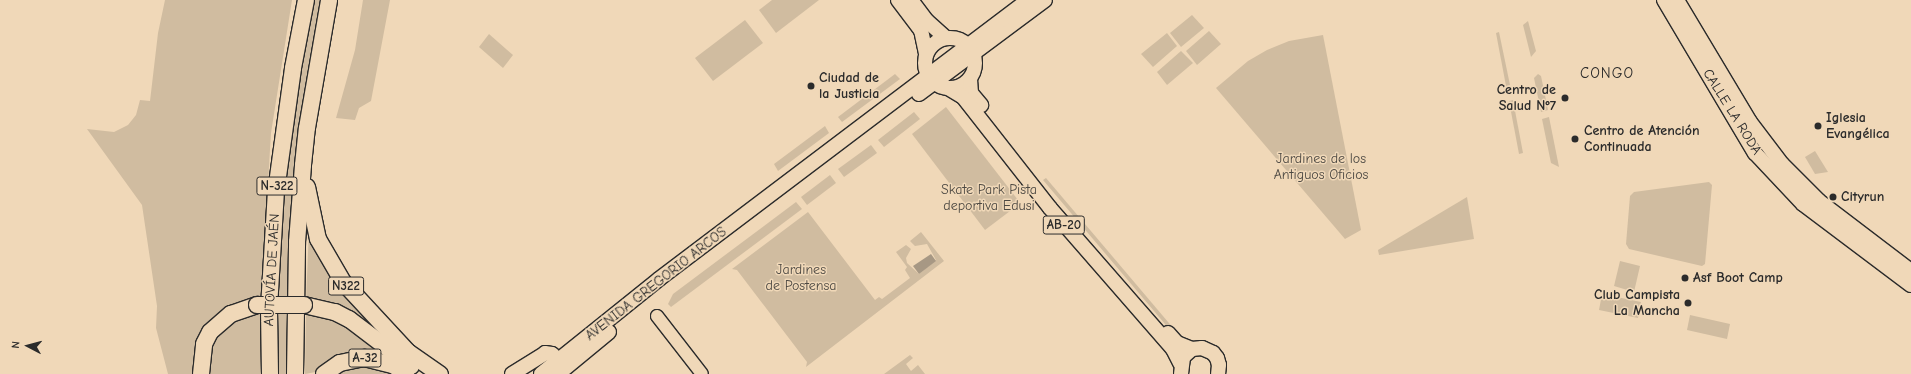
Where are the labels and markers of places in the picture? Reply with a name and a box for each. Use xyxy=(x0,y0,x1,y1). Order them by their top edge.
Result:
place label: Ciudad de la Justicia xyxy=(819,70,879,102)
marker: Ciudad de la Justicia xyxy=(806,81,816,91)
place label: Centro de Salud Nº7 xyxy=(1497,82,1556,114)
marker: Centro de Salud Nº7 xyxy=(1559,92,1571,104)
place label: Iglesia Evangélica xyxy=(1826,110,1890,142)
marker: Iglesia Evangélica xyxy=(1813,121,1823,131)
place label: Centro de Atención Continuada xyxy=(1584,123,1700,156)
marker: Centro de Atención Continuada xyxy=(1569,133,1581,145)
place label: Cityrun xyxy=(1841,189,1884,205)
marker: Cityrun xyxy=(1828,192,1838,202)
place label: Asf Boot Camp xyxy=(1693,270,1783,286)
marker: Asf Boot Camp xyxy=(1680,273,1690,283)
place label: Club Campista La Mancha xyxy=(1594,287,1680,320)
marker: Club Campista La Mancha xyxy=(1683,298,1693,308)

